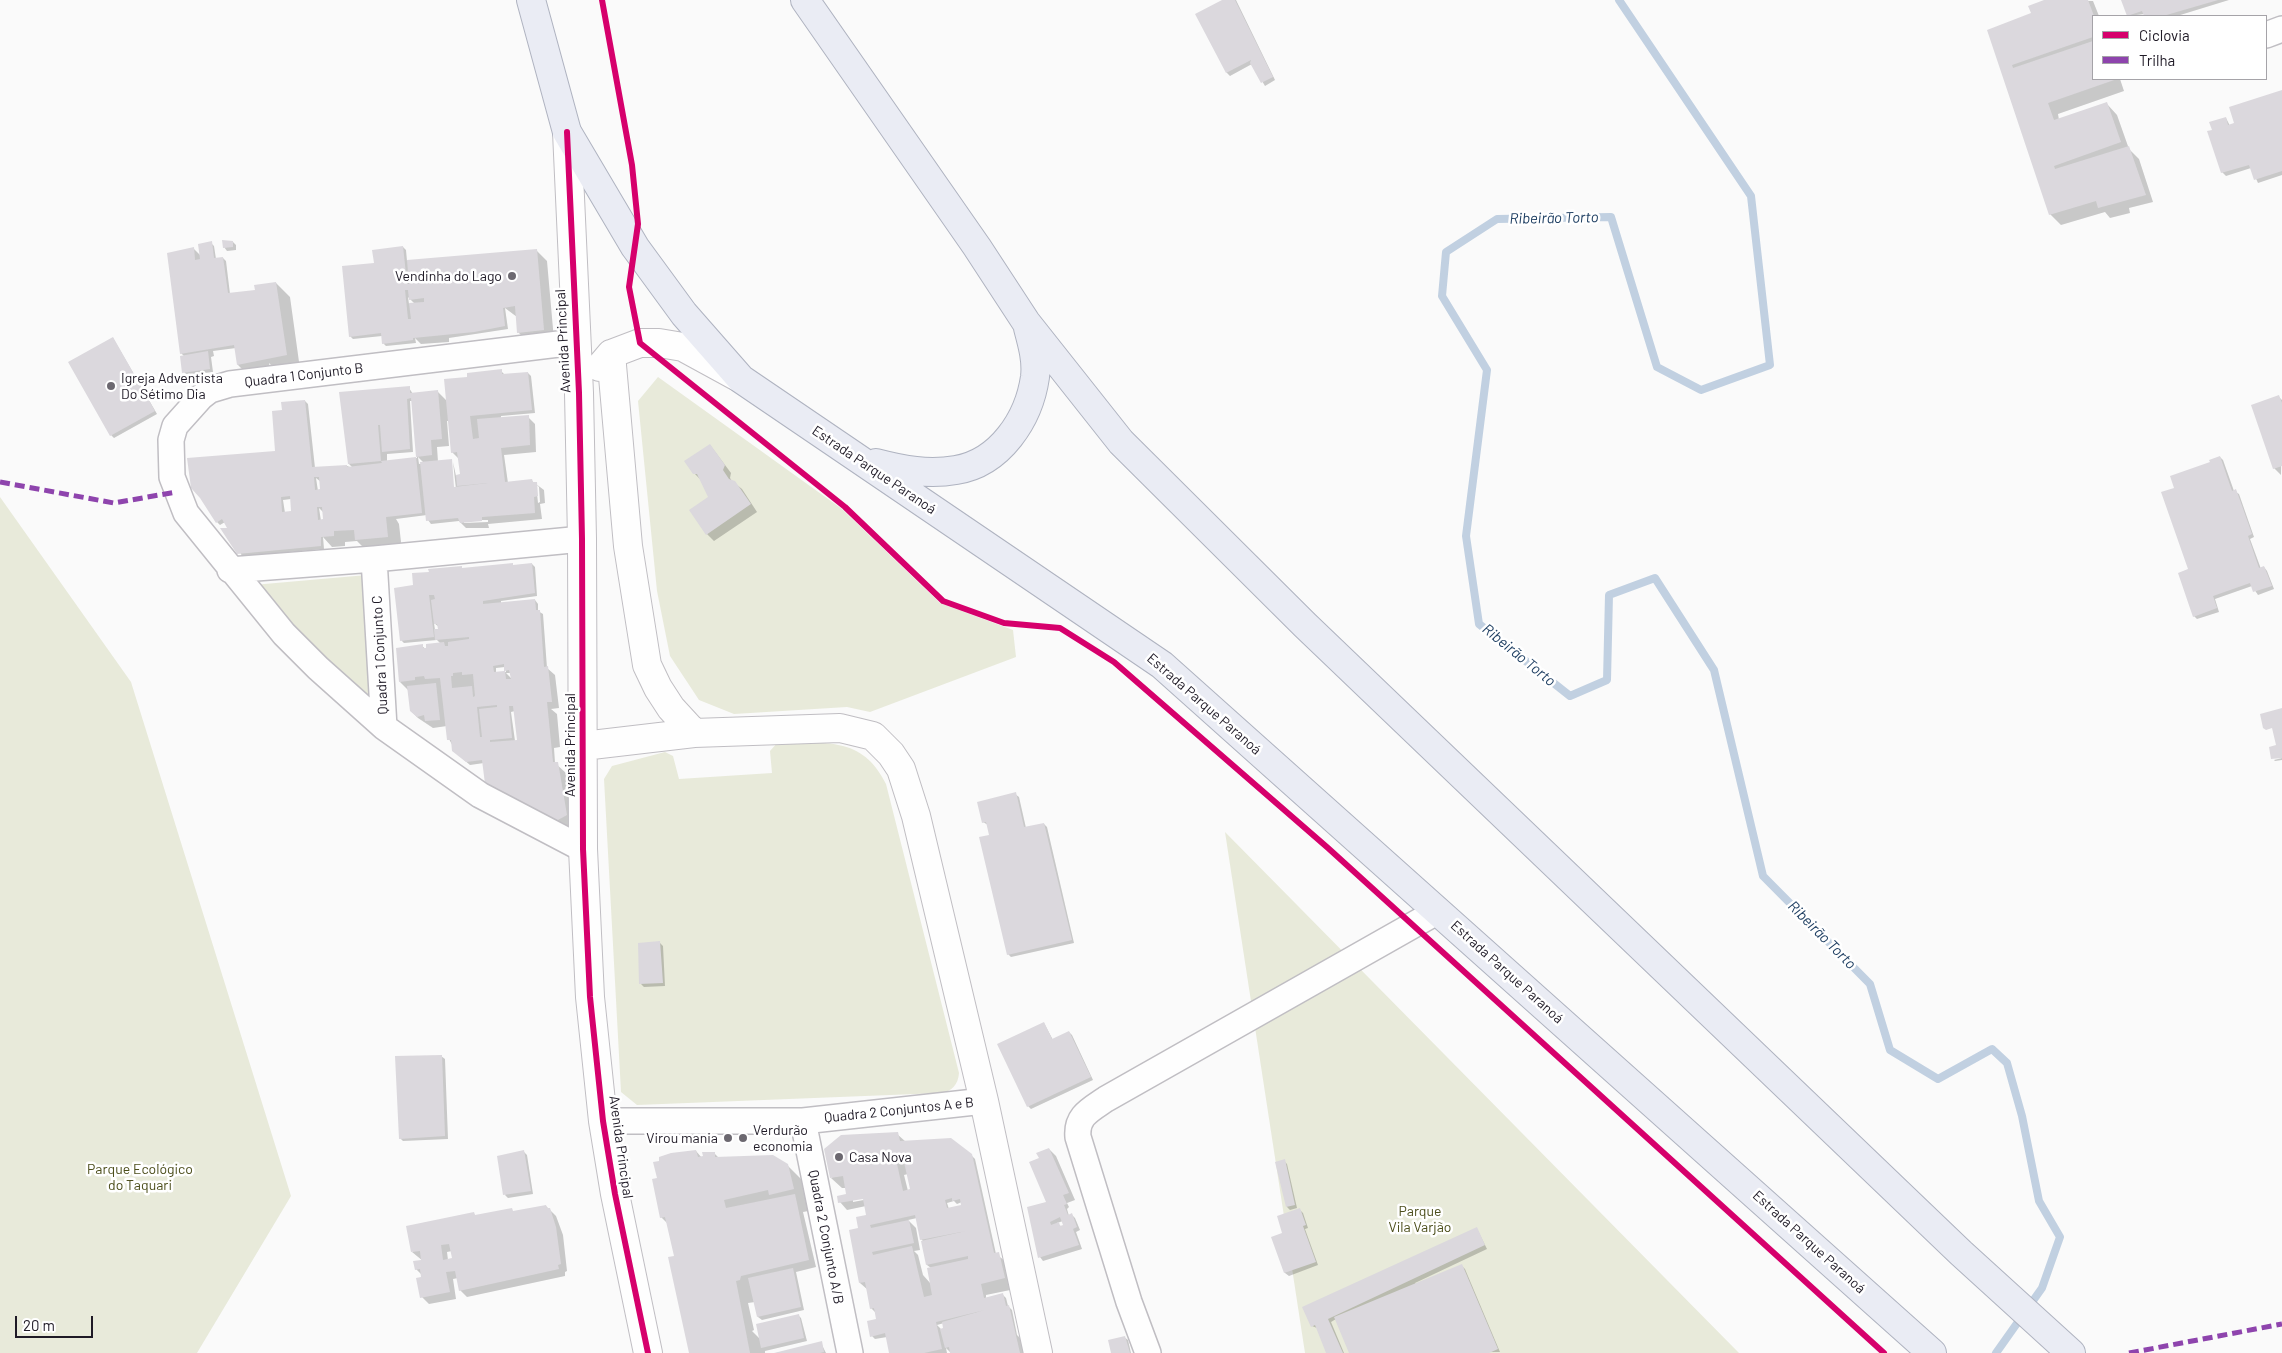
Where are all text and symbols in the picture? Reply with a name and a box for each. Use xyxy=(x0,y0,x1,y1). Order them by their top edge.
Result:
legend xyxy=(2092,15,2267,80)
text: Ciclovia xyxy=(2139,26,2190,44)
text: Trilha xyxy=(2139,51,2175,69)
water label: Ribeirão Torto xyxy=(1509,208,1599,228)
place label: Vendinha do Lago xyxy=(395,268,502,284)
marker: Vendinha do Lago xyxy=(506,270,518,282)
street label: Avenida Principal xyxy=(552,289,574,393)
street label: Quadra 1 Conjunto B xyxy=(244,359,364,391)
place label: Igreja Adventista Do Sétimo Dia xyxy=(121,370,223,402)
marker: Igreja Adventista Do Sétimo Dia xyxy=(105,380,117,392)
street label: Estrada Parque Paranoá xyxy=(809,422,939,518)
street label: Quadra 1 Conjunto C xyxy=(368,595,392,715)
water label: Ribeirão Torto xyxy=(1479,620,1559,690)
street label: Estrada Parque Paranoá xyxy=(1143,650,1265,758)
street label: Avenida Principal xyxy=(562,693,578,797)
water label: Ribeirão Torto xyxy=(1784,897,1860,973)
street label: Estrada Parque Paranoá xyxy=(1447,917,1567,1027)
street label: Avenida Principal xyxy=(605,1094,637,1200)
street label: Quadra 2 Conjuntos A e B xyxy=(823,1094,975,1126)
place label: Verdurão economia xyxy=(753,1122,813,1154)
place label: Virou mania xyxy=(646,1130,718,1146)
marker: Virou mania xyxy=(722,1132,734,1144)
marker: Verdurão economia xyxy=(737,1132,749,1144)
place label: Casa Nova xyxy=(849,1149,912,1165)
marker: Casa Nova xyxy=(833,1151,845,1163)
park label: Parque Ecológico do Taquari xyxy=(87,1161,193,1194)
street label: Quadra 2 Conjunto A/B xyxy=(805,1168,847,1306)
street label: Estrada Parque Paranoá xyxy=(1749,1187,1869,1297)
park label: Parque Vila Varjão xyxy=(1389,1203,1451,1236)
scale bar xyxy=(18,1306,95,1338)
text: 20 m xyxy=(23,1316,55,1334)

